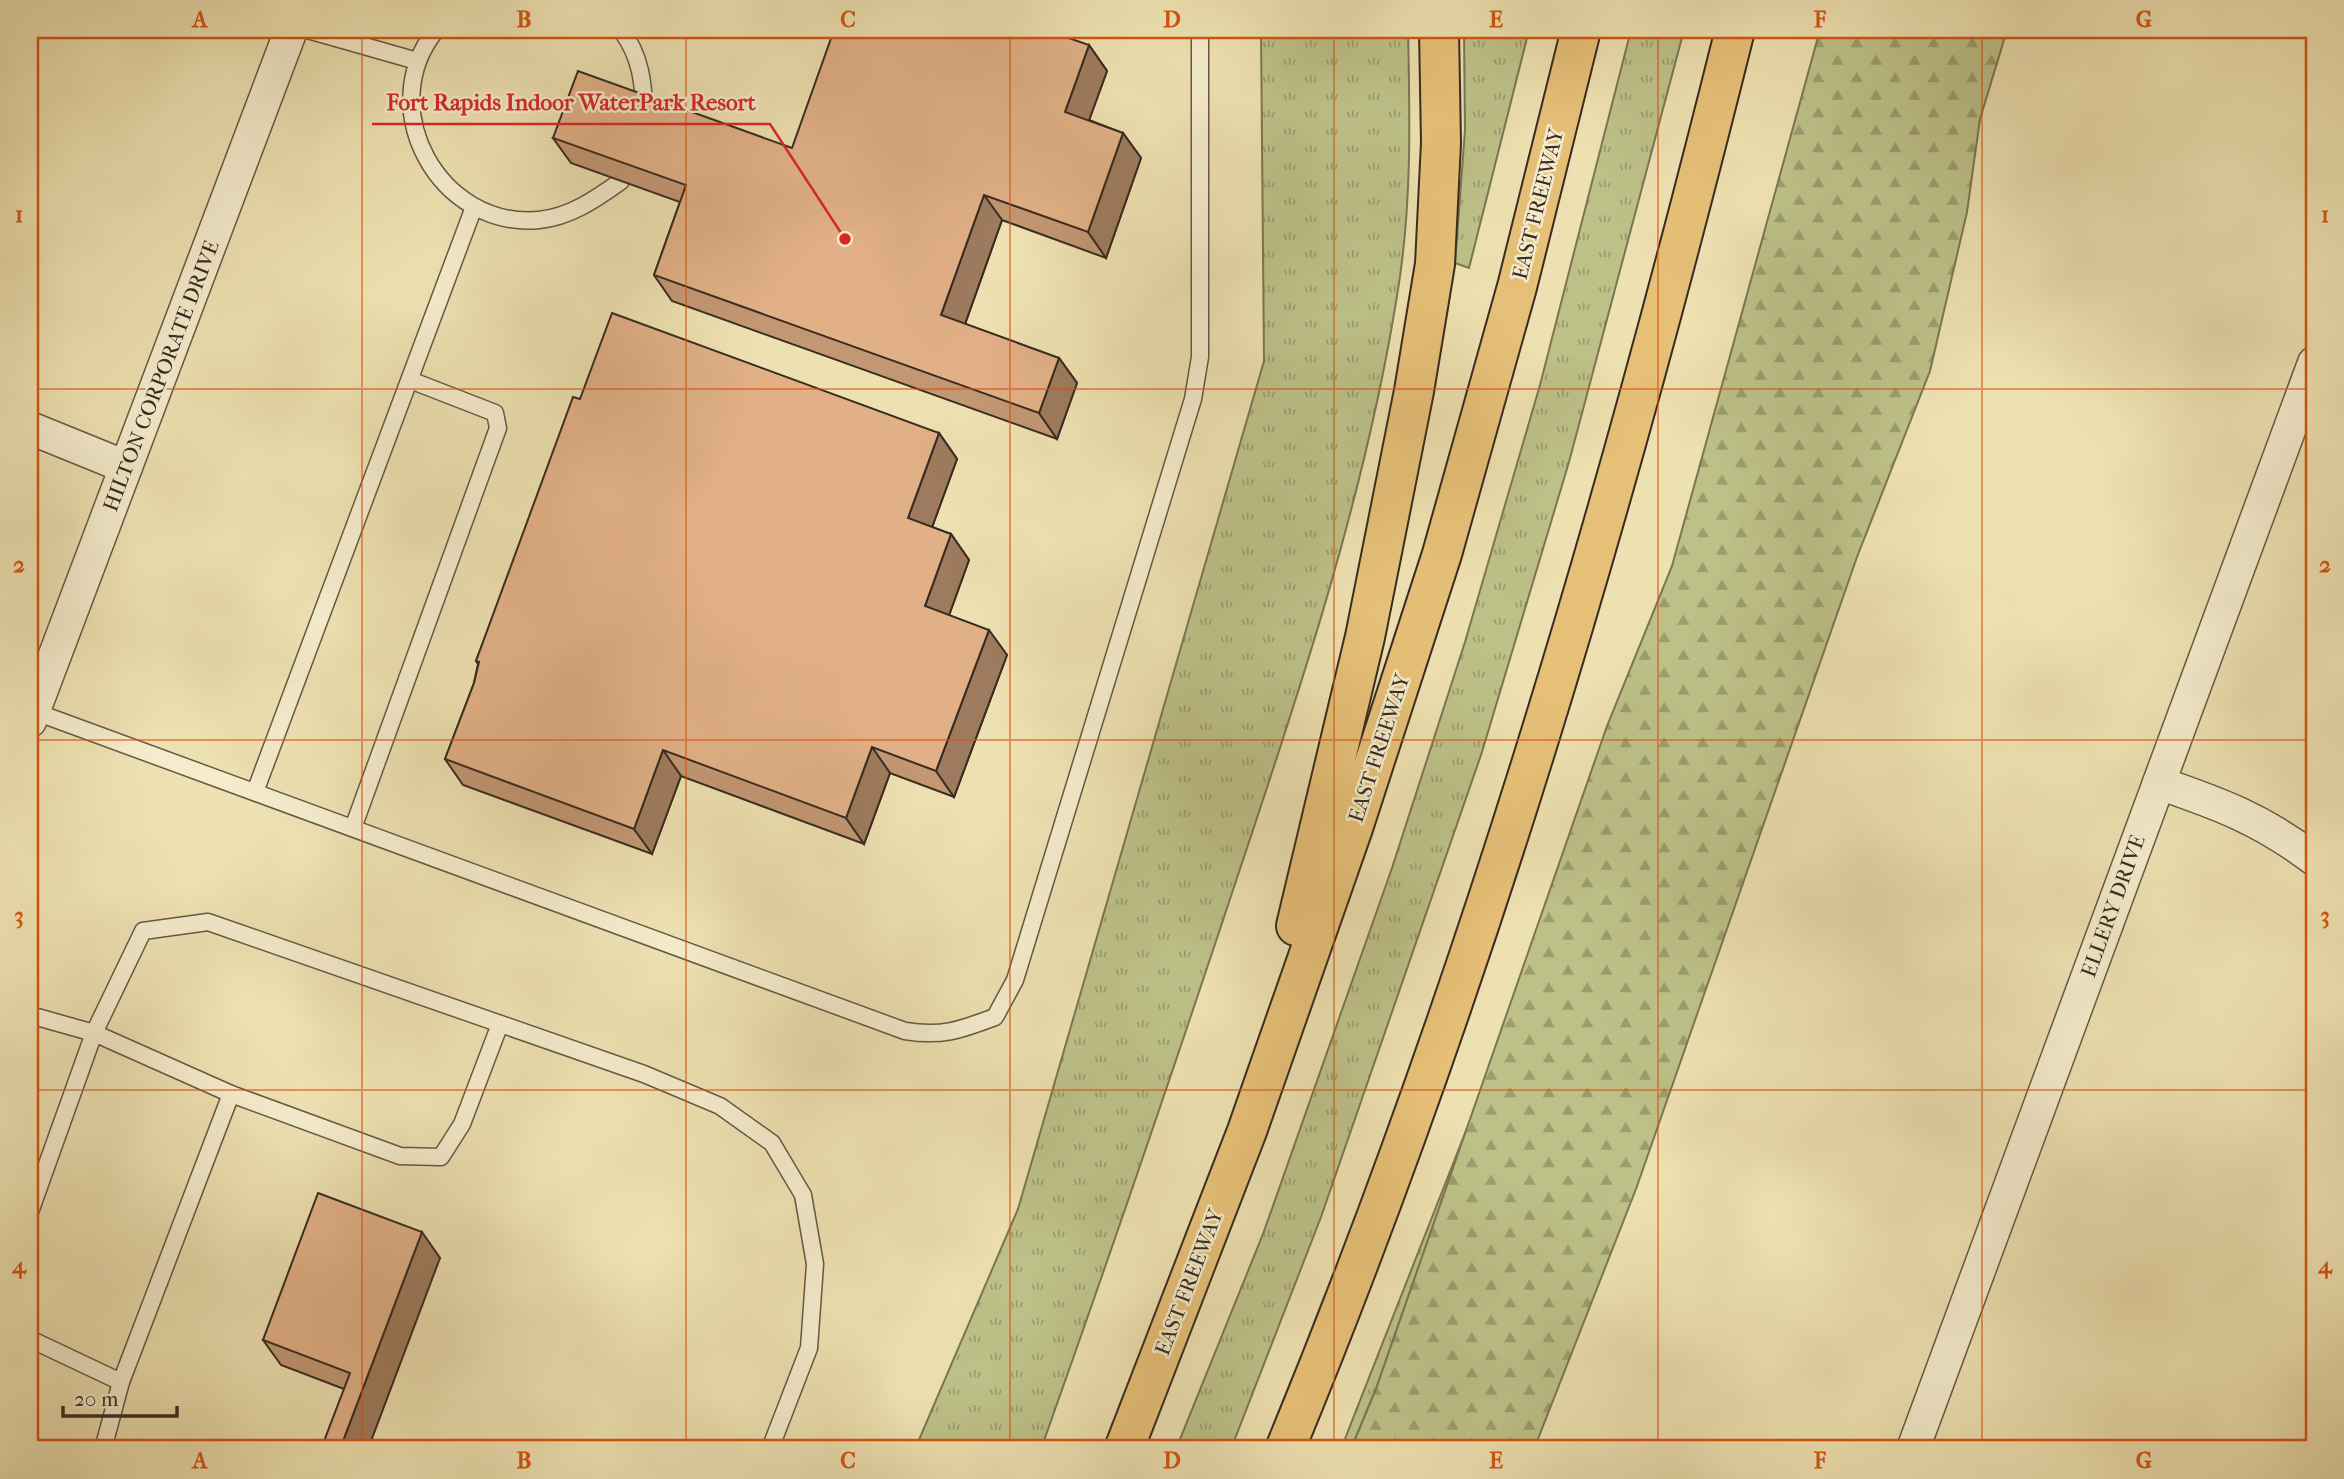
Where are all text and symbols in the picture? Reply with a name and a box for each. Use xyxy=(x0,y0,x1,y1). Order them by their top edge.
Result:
text: A xyxy=(191,6,209,33)
text: B xyxy=(517,6,532,33)
text: C xyxy=(840,6,856,33)
text: D xyxy=(1163,6,1181,33)
text: E xyxy=(1489,6,1503,33)
text: F xyxy=(1813,6,1827,33)
text: G xyxy=(2136,6,2152,33)
callout: Fort Rapids Indoor WaterPark Resort xyxy=(372,80,770,124)
text: Fort Rapids Indoor WaterPark Resort xyxy=(385,89,756,116)
street label: EAST FREEWAY xyxy=(1508,125,1569,282)
text: 1 xyxy=(15,201,23,228)
text: 1 xyxy=(2321,201,2329,228)
street label: HILTON CORPORATE DRIVE xyxy=(98,237,224,515)
text: 2 xyxy=(13,551,25,578)
text: 2 xyxy=(2319,551,2331,578)
street label: EAST FREEWAY xyxy=(1344,670,1415,825)
street label: ELLERY DRIVE xyxy=(2076,831,2150,980)
text: 3 xyxy=(14,902,24,929)
text: 3 xyxy=(2320,902,2330,929)
street label: EAST FREEWAY xyxy=(1150,1205,1228,1358)
text: 4 xyxy=(11,1252,27,1279)
text: 4 xyxy=(2317,1252,2333,1279)
scale bar xyxy=(63,1374,177,1418)
text: 20 m xyxy=(74,1387,119,1411)
text: A xyxy=(191,1447,209,1474)
text: B xyxy=(517,1447,532,1474)
text: C xyxy=(840,1447,856,1474)
text: D xyxy=(1163,1447,1181,1474)
text: E xyxy=(1489,1447,1503,1474)
text: F xyxy=(1813,1447,1827,1474)
text: G xyxy=(2136,1447,2152,1474)

